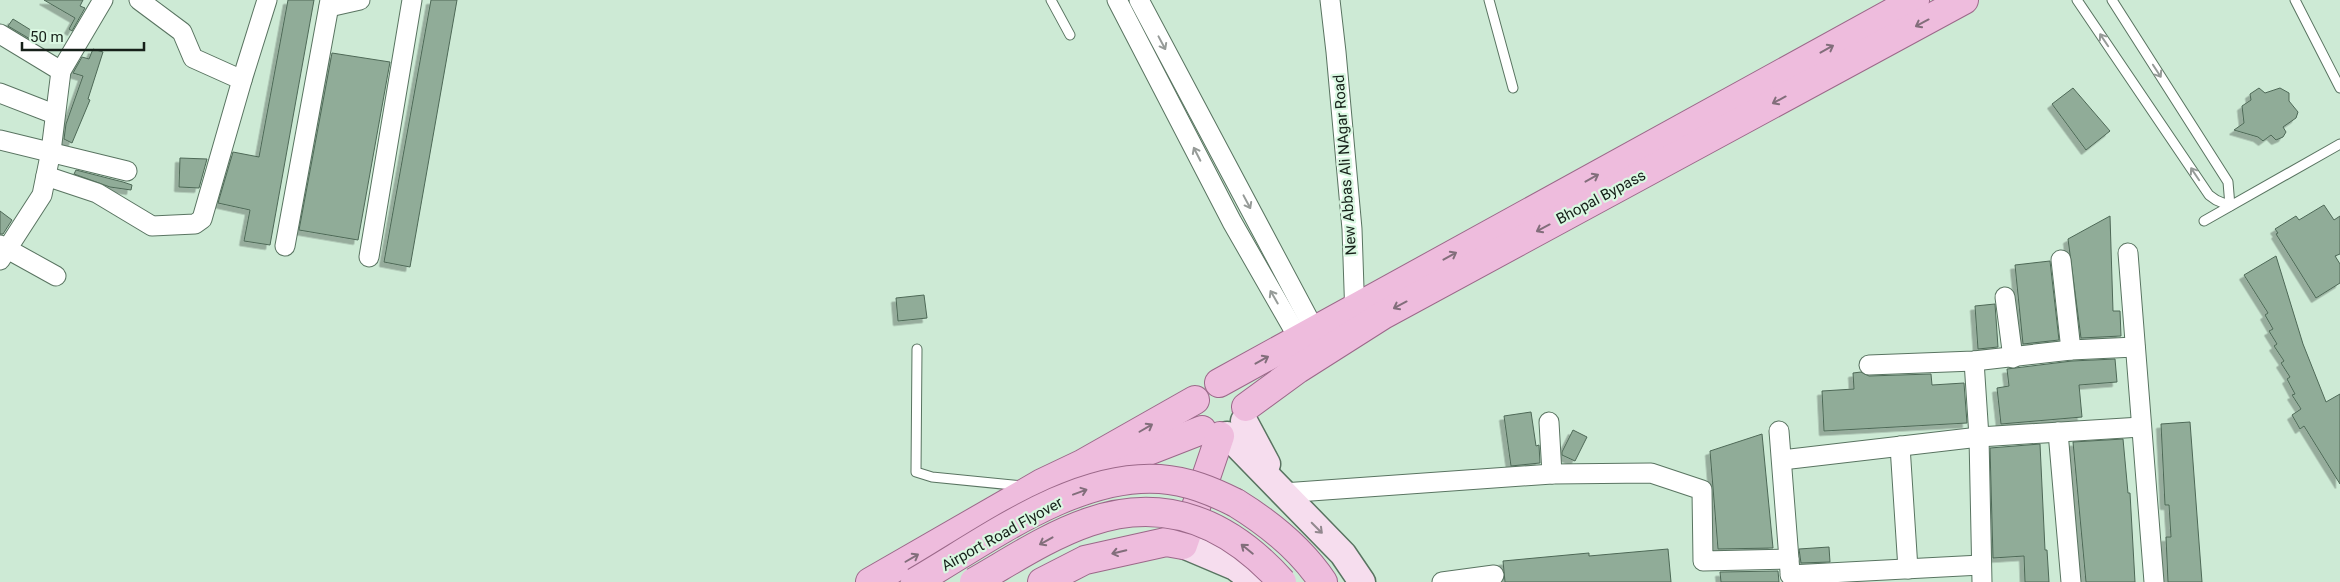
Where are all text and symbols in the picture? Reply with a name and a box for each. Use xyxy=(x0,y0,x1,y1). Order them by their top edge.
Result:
one-way arrow xyxy=(1914,18,1929,28)
scale bar xyxy=(22,20,145,52)
text: 50 m xyxy=(30,28,64,46)
one-way arrow xyxy=(2099,33,2109,47)
one-way arrow xyxy=(1158,35,1167,50)
one-way arrow xyxy=(1819,44,1834,54)
one-way arrow xyxy=(2152,63,2162,77)
street label: New Abbas Ali NAgar Road xyxy=(1330,74,1360,256)
one-way arrow xyxy=(1772,96,1786,106)
one-way arrow xyxy=(1192,147,1202,162)
street label: Bhopal Bypass xyxy=(1553,166,1649,228)
one-way arrow xyxy=(2190,168,2200,182)
one-way arrow xyxy=(1585,173,1600,183)
one-way arrow xyxy=(1242,194,1252,209)
one-way arrow xyxy=(1536,223,1551,233)
one-way arrow xyxy=(1442,251,1457,260)
one-way arrow xyxy=(1269,290,1279,305)
one-way arrow xyxy=(1393,300,1408,310)
one-way arrow xyxy=(1254,355,1269,365)
one-way arrow xyxy=(1138,422,1153,432)
one-way arrow xyxy=(1072,487,1088,496)
street label: Airport Road Flyover xyxy=(938,493,1066,575)
one-way arrow xyxy=(1311,522,1323,534)
one-way arrow xyxy=(1039,536,1054,546)
one-way arrow xyxy=(1241,543,1254,554)
one-way arrow xyxy=(1111,548,1127,557)
one-way arrow xyxy=(905,552,919,562)

